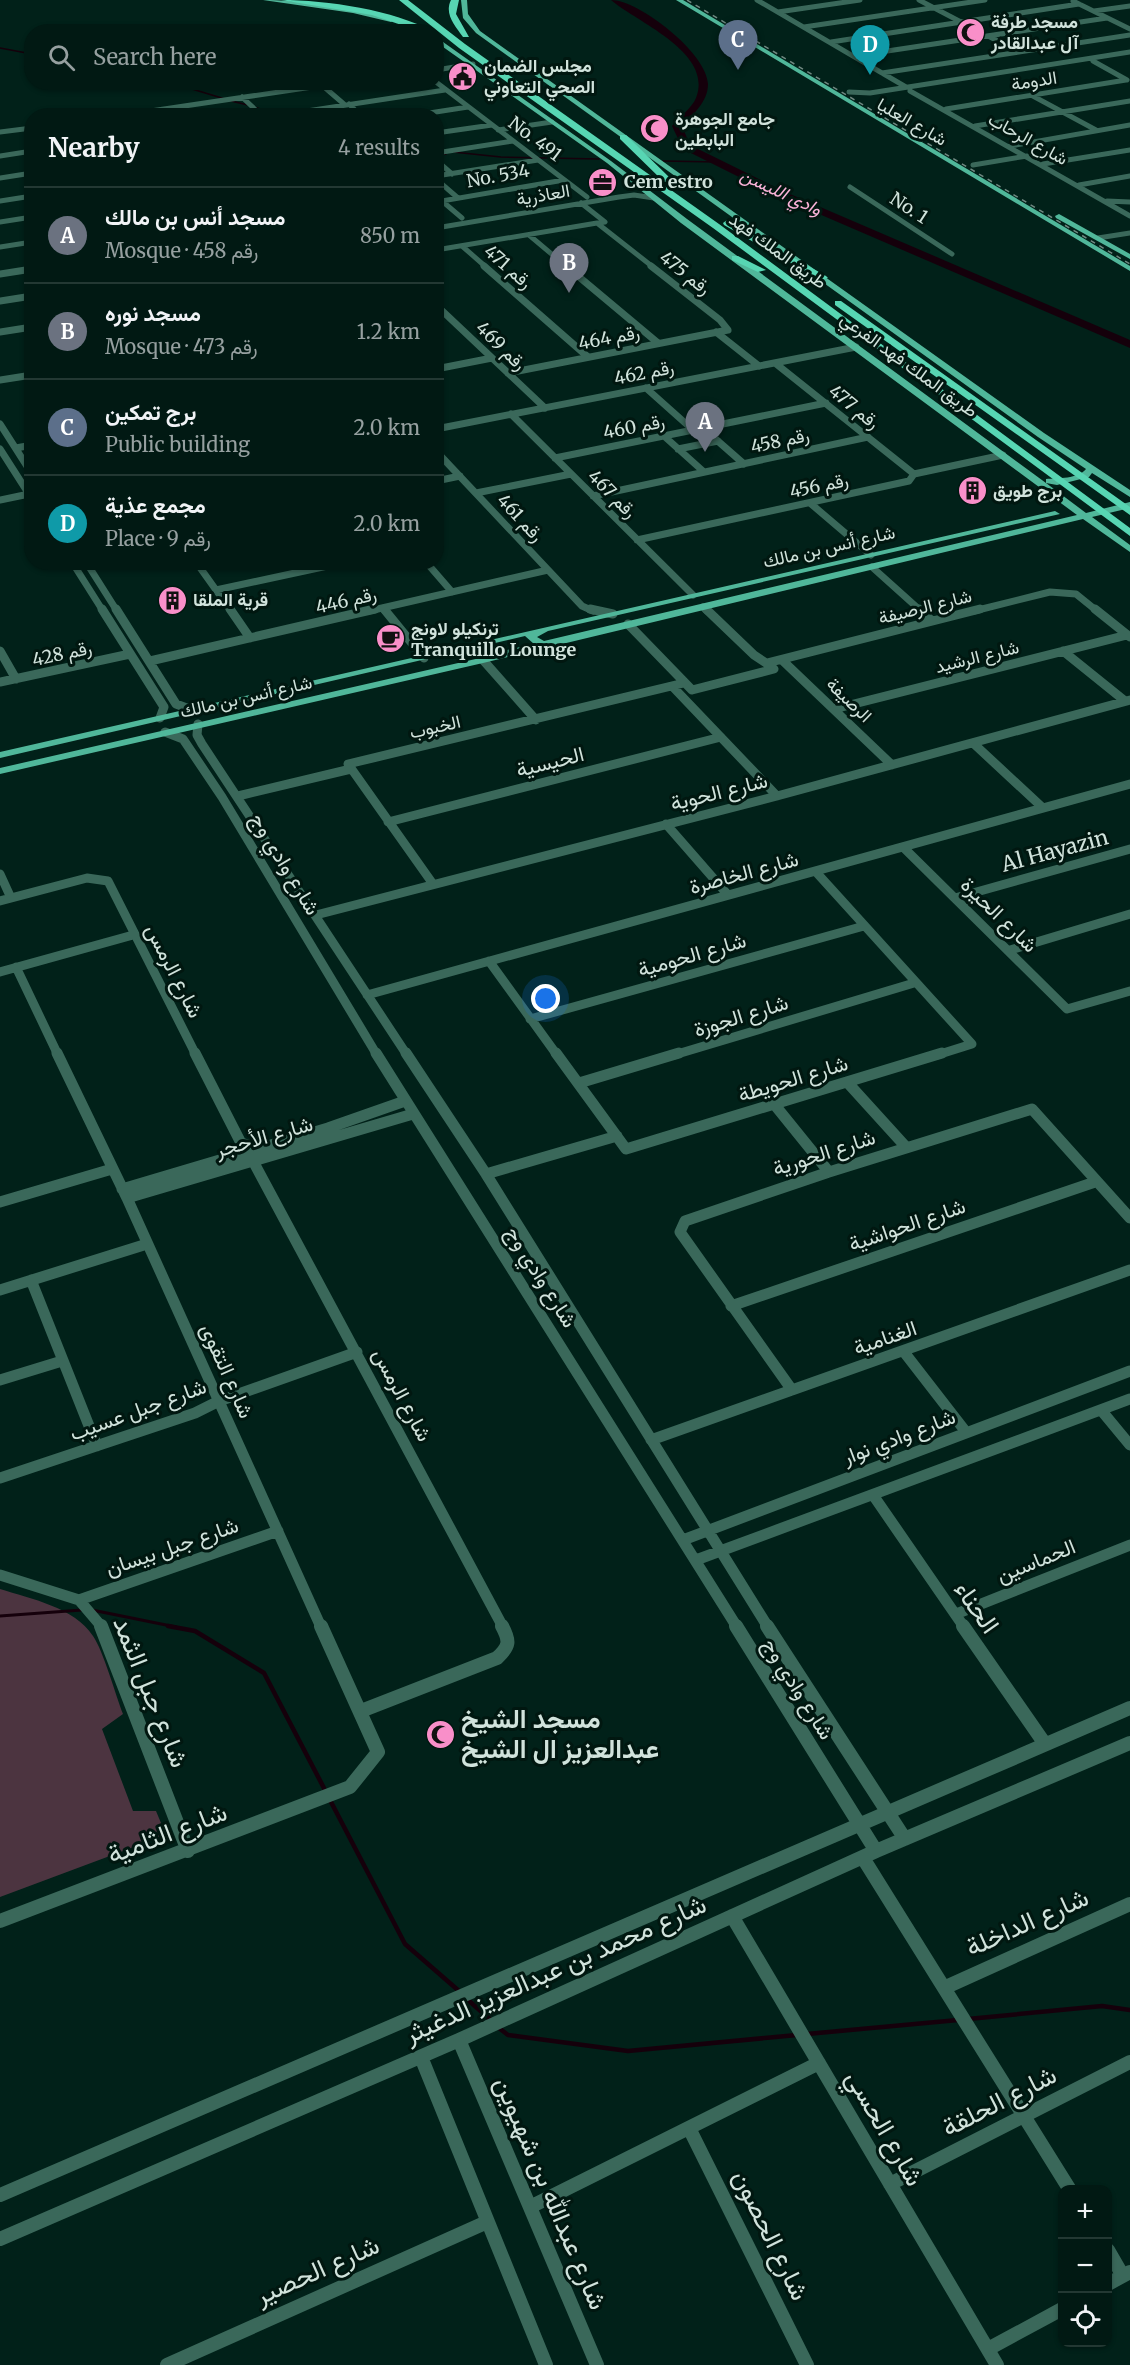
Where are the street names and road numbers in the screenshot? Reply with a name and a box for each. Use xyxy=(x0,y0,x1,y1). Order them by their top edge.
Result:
street label: الدومة xyxy=(1009,66,1058,95)
street label: شارع العليا xyxy=(873,92,951,152)
street label: شارع الرحاب xyxy=(984,107,1072,171)
street label: No. 491 xyxy=(504,111,567,166)
street label: No. 534 xyxy=(465,159,531,192)
street label: العاذرية xyxy=(514,178,572,211)
street label: No. 1 xyxy=(886,187,933,228)
street label: طريق الملك فهد xyxy=(725,207,832,294)
street label: رقم 471 xyxy=(479,240,537,294)
street label: رقم 475 xyxy=(655,246,715,300)
street label: طريق الملك فهد الفرعي xyxy=(834,307,983,425)
street label: رقم 469 xyxy=(471,316,531,376)
street label: رقم 464 xyxy=(576,320,642,356)
street label: رقم 462 xyxy=(612,355,676,391)
street label: رقم 477 xyxy=(824,379,884,435)
street label: رقم 460 xyxy=(601,409,667,445)
street label: رقم 458 xyxy=(749,423,811,459)
street label: رقم 467 xyxy=(582,464,642,524)
street label: رقم 456 xyxy=(787,468,851,504)
street label: رقم 461 xyxy=(492,489,548,547)
street label: شارع أنس بن مالك xyxy=(761,520,897,574)
street label: رقم 446 xyxy=(313,582,379,620)
street label: شارع الرصيفة xyxy=(876,584,974,630)
street label: شارع الرشيد xyxy=(933,635,1021,679)
street label: رقم 428 xyxy=(30,636,94,672)
street label: شارع أنس بن مالك xyxy=(178,670,314,724)
street label: الرصيفة xyxy=(822,672,877,727)
street label: الخبوب xyxy=(407,710,463,744)
street label: الحيسية xyxy=(513,740,587,783)
street label: شارع الحوية xyxy=(667,766,771,818)
street label: شارع وادي وج xyxy=(241,808,327,922)
street label: Al Hayazin xyxy=(997,823,1111,878)
street label: شارع الخاصرة xyxy=(686,845,802,901)
street label: شارع الحيرة xyxy=(954,871,1044,959)
street label: شارع الرمس xyxy=(138,919,210,1023)
street label: شارع الحومية xyxy=(635,926,749,984)
street label: شارع الجوزة xyxy=(690,988,792,1044)
street label: شارع الحويطة xyxy=(735,1049,851,1109)
street label: شارع الأحجر xyxy=(211,1110,316,1165)
street label: شارع الحورية xyxy=(769,1123,879,1183)
street label: شارع الحواشية xyxy=(845,1192,969,1258)
street label: شارع وادي وج xyxy=(496,1221,583,1335)
street label: الغنامية xyxy=(850,1314,920,1361)
street label: شارع التقوى xyxy=(194,1319,260,1423)
street label: شارع الرمس xyxy=(366,1343,438,1447)
street label: شارع جبل عسيب xyxy=(66,1372,210,1448)
street label: شارع وادي نوار xyxy=(838,1403,960,1474)
street label: شارع جبل بيسان xyxy=(102,1511,242,1583)
street label: الحماسين xyxy=(992,1533,1079,1589)
street label: الحناء xyxy=(947,1574,1007,1640)
street label: شارع جبل الثمد xyxy=(104,1611,197,1773)
street label: شارع وادي وج xyxy=(753,1633,840,1747)
street label: شارع الثامية xyxy=(102,1795,232,1872)
street label: شارع الداخلة xyxy=(960,1880,1094,1965)
street label: شارع محمد بن عبدالعزيز الدغيثر xyxy=(398,1887,712,2052)
street label: شارع الحلقة xyxy=(936,2058,1063,2145)
street label: شارع الحسي xyxy=(835,2064,932,2194)
street label: شارع عبدالله بن شهيوين xyxy=(486,2071,615,2315)
street label: شارع الحصون xyxy=(724,2164,817,2306)
street label: شارع الحصير xyxy=(249,2228,385,2314)

